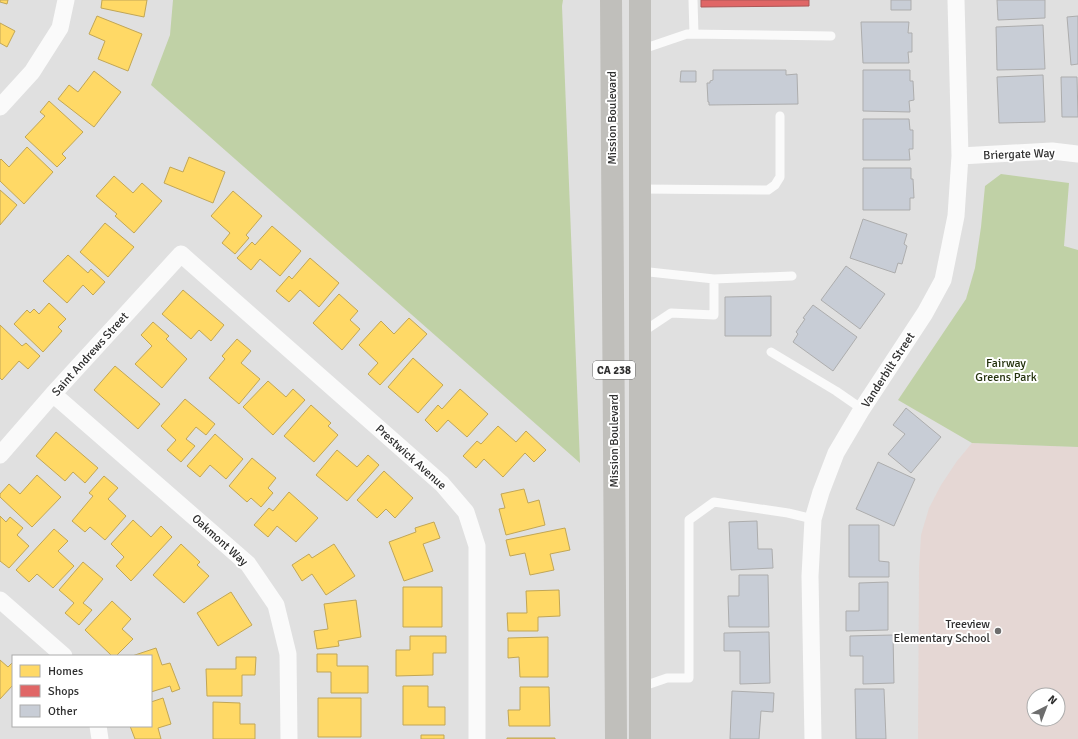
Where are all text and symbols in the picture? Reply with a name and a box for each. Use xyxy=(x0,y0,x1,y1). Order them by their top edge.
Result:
street label: Mission Boulevard xyxy=(605,71,620,165)
street label: Briergate Way xyxy=(983,146,1055,163)
street label: Saint Andrews Street xyxy=(49,309,132,399)
street label: Vanderbilt Street xyxy=(858,330,918,411)
park label: Fairway Greens Park xyxy=(975,356,1037,385)
road number: CA 238 xyxy=(593,361,635,379)
street label: Mission Boulevard xyxy=(607,394,622,488)
street label: Prestwick Avenue xyxy=(372,422,449,493)
street label: Oakmont Way xyxy=(189,511,251,570)
place label: Treeview Elementary School xyxy=(894,617,990,646)
marker: Treeview Elementary School xyxy=(993,626,1003,636)
legend xyxy=(12,655,152,727)
text: Homes xyxy=(48,664,83,679)
text: Shops xyxy=(48,684,79,699)
north arrow xyxy=(1026,687,1066,727)
text: N xyxy=(1045,693,1060,707)
text: Other xyxy=(48,704,78,719)

